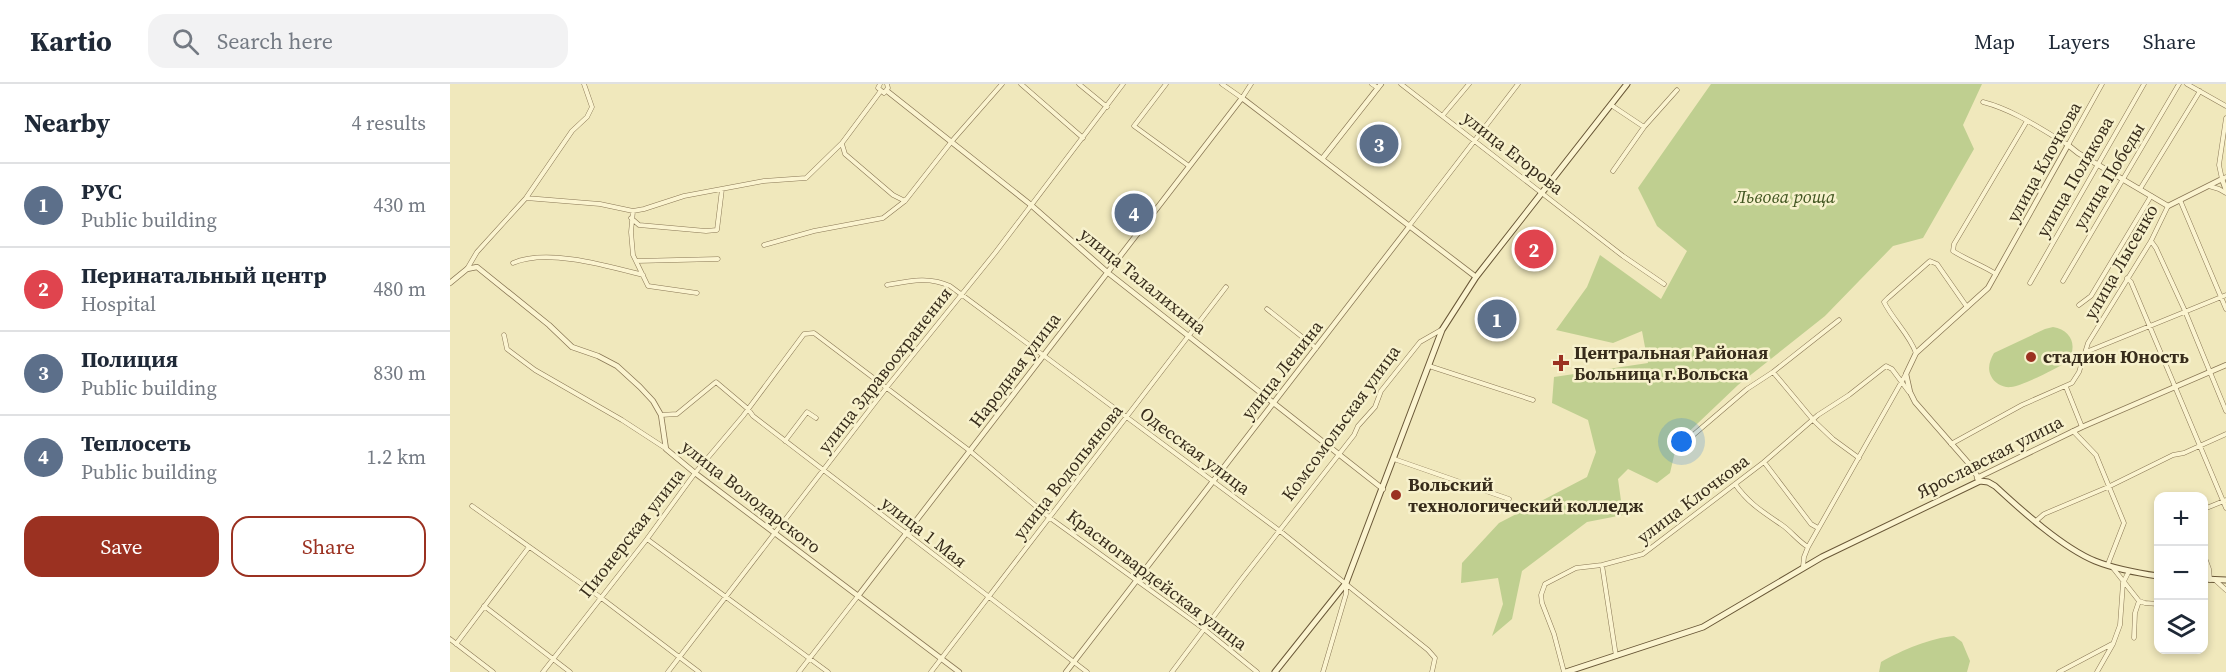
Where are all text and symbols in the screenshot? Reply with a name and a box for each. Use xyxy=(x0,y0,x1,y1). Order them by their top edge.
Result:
search box xyxy=(148,14,568,68)
text: Kartio xyxy=(30,22,112,60)
icon: search xyxy=(169,25,202,58)
text: Search here xyxy=(217,26,333,56)
text: Map xyxy=(1974,27,2015,56)
text: Layers xyxy=(2048,27,2110,56)
text: Share xyxy=(2143,27,2196,56)
street label: улица Клочкова xyxy=(2000,96,2087,227)
text: Nearby xyxy=(24,105,110,141)
street label: улица Егорова xyxy=(1457,105,1570,201)
text: 4 results xyxy=(351,109,426,137)
street label: улица Полякова xyxy=(2030,111,2120,242)
street label: улица Победы xyxy=(2067,118,2150,234)
pin: 3 xyxy=(1360,122,1398,166)
text: РУС xyxy=(81,176,122,206)
park label: Львова роща xyxy=(1734,184,1836,209)
pin: 4 xyxy=(1114,190,1154,236)
text: 1 xyxy=(38,191,49,219)
text: 430 m xyxy=(373,191,426,219)
street label: улица Лысенко xyxy=(2077,199,2164,324)
text: Public building xyxy=(81,206,217,234)
street label: улица Талалихина xyxy=(1074,222,1213,340)
pin: 2 xyxy=(1514,226,1554,272)
text: Перинатальный центр xyxy=(81,260,327,290)
text: 2 xyxy=(38,275,49,303)
text: 480 m xyxy=(373,275,426,303)
street label: улица Здравоохранения xyxy=(812,281,957,458)
text: Hospital xyxy=(81,290,156,318)
pin: 1 xyxy=(1478,296,1516,342)
street label: Народная улица xyxy=(963,306,1067,432)
street label: улица Ленина xyxy=(1235,314,1329,425)
street label: Комсомольская улица xyxy=(1275,339,1406,506)
place label: Центральная Районая Больница г.Вольска xyxy=(1574,340,1768,386)
text: Полиция xyxy=(81,344,178,374)
place label: стадион Юность xyxy=(2043,344,2189,369)
marker: стадион Юность xyxy=(2024,350,2038,364)
marker: Центральная Районая Больница г.Вольска xyxy=(1552,354,1570,372)
text: 3 xyxy=(38,359,49,387)
text: 830 m xyxy=(373,359,426,387)
text: Public building xyxy=(81,374,217,402)
street label: улица Водопьянова xyxy=(1007,398,1129,545)
street label: Одесская улица xyxy=(1135,401,1256,501)
street label: Ярославская улица xyxy=(1912,409,2068,504)
your location xyxy=(1667,427,1696,456)
text: Теплосеть xyxy=(81,428,191,458)
street label: улица Володарского xyxy=(676,434,827,559)
text: 4 xyxy=(38,443,49,471)
text: 1.2 km xyxy=(366,443,426,471)
street label: улица Клочкова xyxy=(1631,448,1755,549)
text: Public building xyxy=(81,458,217,486)
street label: Пионерская улица xyxy=(573,462,691,603)
place label: Вольский технологический колледж xyxy=(1408,472,1643,518)
marker: Вольский технологический колледж xyxy=(1389,488,1403,502)
street label: улица 1 Мая xyxy=(876,490,972,573)
map controls xyxy=(2154,492,2208,654)
button: + xyxy=(2154,492,2208,546)
street label: Красногвардейская улица xyxy=(1062,503,1253,656)
button: Save xyxy=(24,516,219,577)
button: Share xyxy=(231,516,426,577)
button: − xyxy=(2154,546,2208,600)
button: layers xyxy=(2154,600,2208,654)

